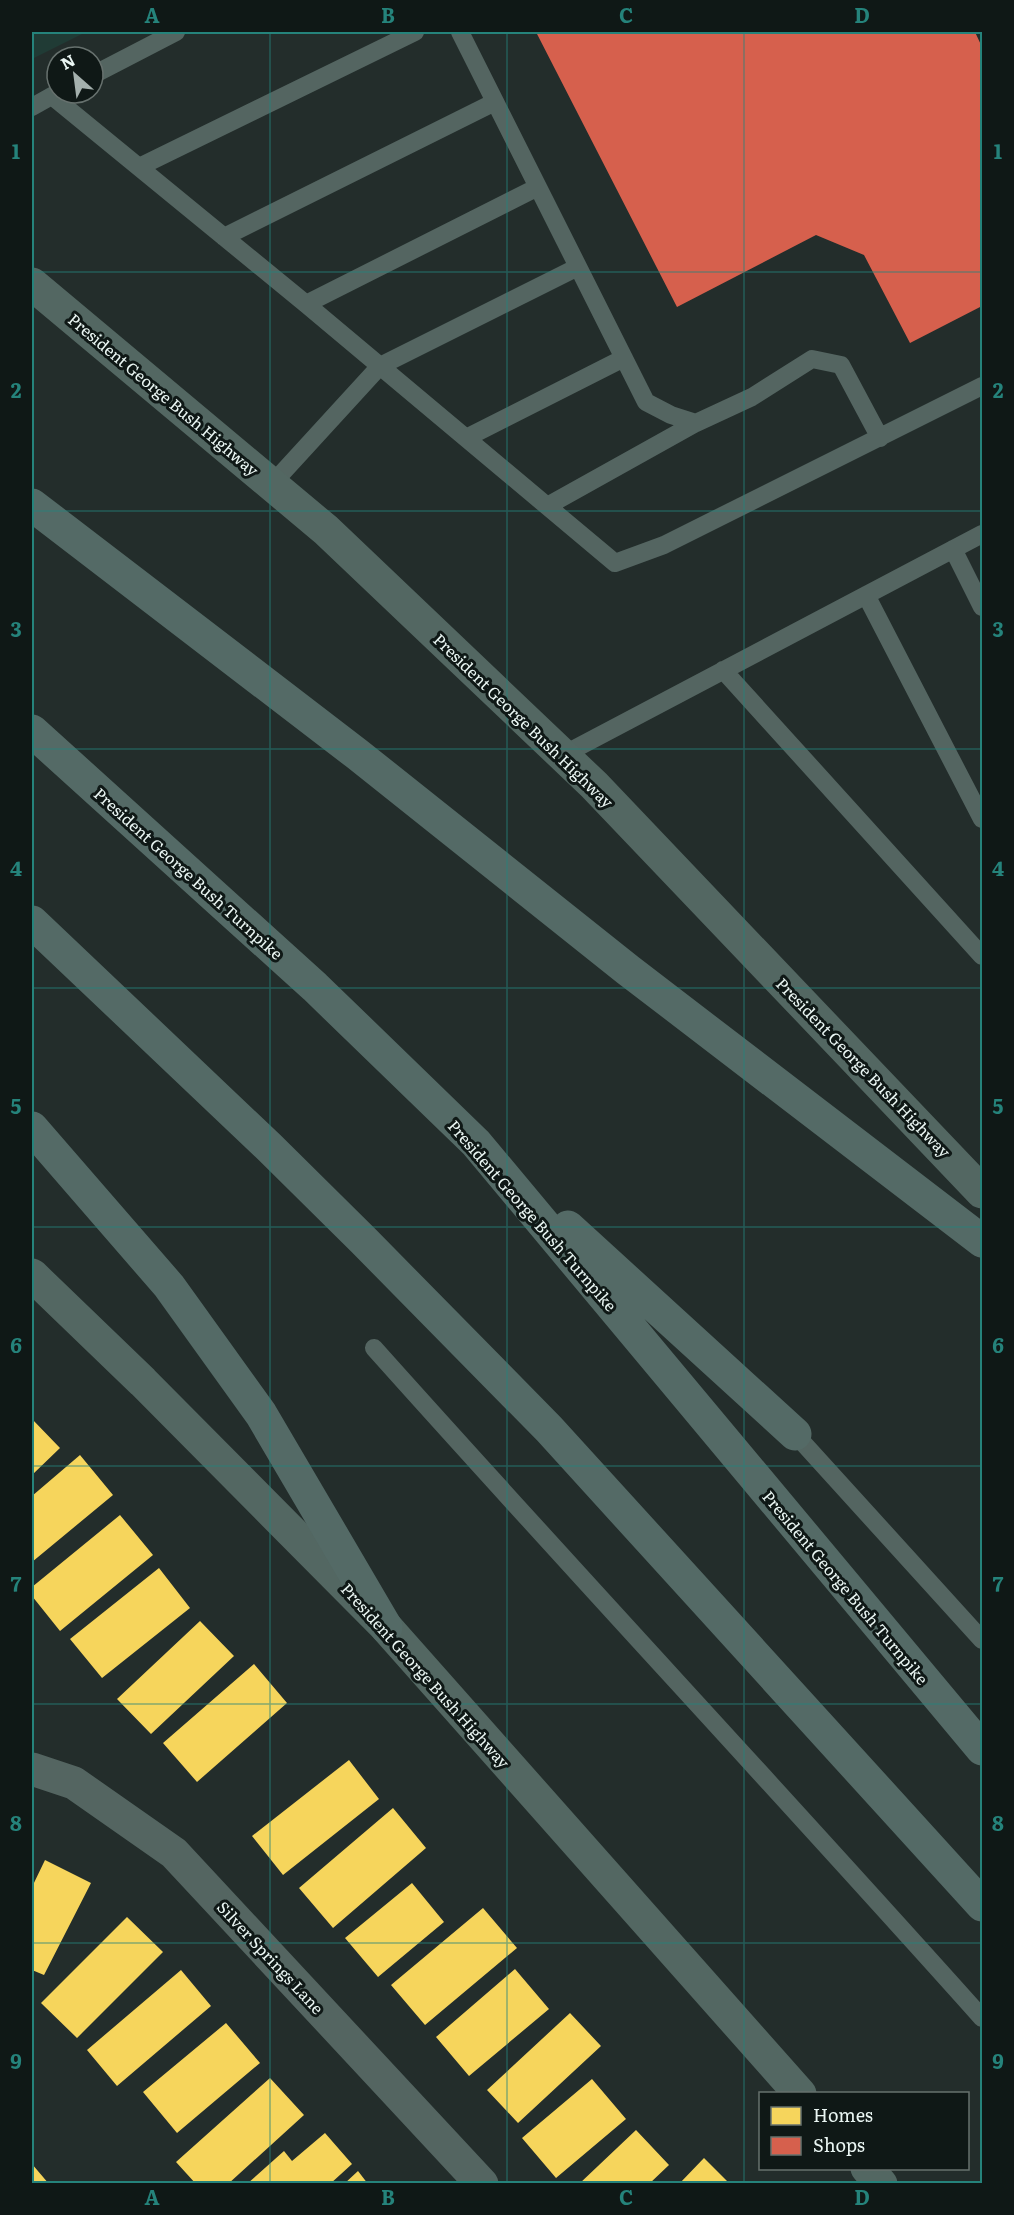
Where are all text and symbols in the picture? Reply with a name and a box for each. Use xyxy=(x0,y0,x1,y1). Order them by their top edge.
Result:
text: A xyxy=(144,0,160,29)
text: B xyxy=(381,0,395,29)
text: C xyxy=(619,0,633,29)
text: D xyxy=(854,0,870,29)
north arrow xyxy=(45,45,105,105)
text: N xyxy=(56,47,79,75)
text: 1 xyxy=(12,135,20,165)
text: 1 xyxy=(994,135,1002,165)
street label: President George Bush Highway xyxy=(63,307,265,482)
text: 2 xyxy=(11,374,22,404)
text: 2 xyxy=(993,374,1004,404)
text: 3 xyxy=(10,613,22,643)
text: 3 xyxy=(992,613,1004,643)
street label: President George Bush Highway xyxy=(429,627,620,813)
street label: President George Bush Turnpike xyxy=(89,781,289,965)
text: 4 xyxy=(10,852,22,882)
text: 4 xyxy=(992,852,1004,882)
street label: President George Bush Highway xyxy=(771,972,957,1163)
text: 5 xyxy=(11,1090,22,1120)
text: 5 xyxy=(993,1090,1004,1120)
street label: President George Bush Turnpike xyxy=(443,1114,623,1316)
text: 6 xyxy=(10,1329,22,1359)
text: 6 xyxy=(992,1329,1004,1359)
street label: President George Bush Turnpike xyxy=(757,1485,935,1689)
text: 7 xyxy=(11,1568,22,1598)
text: 7 xyxy=(993,1568,1004,1598)
street label: President George Bush Highway xyxy=(336,1577,516,1774)
text: 8 xyxy=(10,1807,22,1837)
text: 8 xyxy=(992,1807,1004,1837)
street label: Silver Springs Lane xyxy=(212,1895,330,2019)
text: 9 xyxy=(10,2045,22,2075)
text: 9 xyxy=(992,2045,1004,2075)
legend xyxy=(759,2092,969,2170)
text: Homes xyxy=(813,2101,873,2128)
text: Shops xyxy=(813,2131,865,2158)
text: A xyxy=(144,2181,160,2211)
text: B xyxy=(381,2181,395,2211)
text: C xyxy=(619,2181,633,2211)
text: D xyxy=(854,2181,870,2211)

